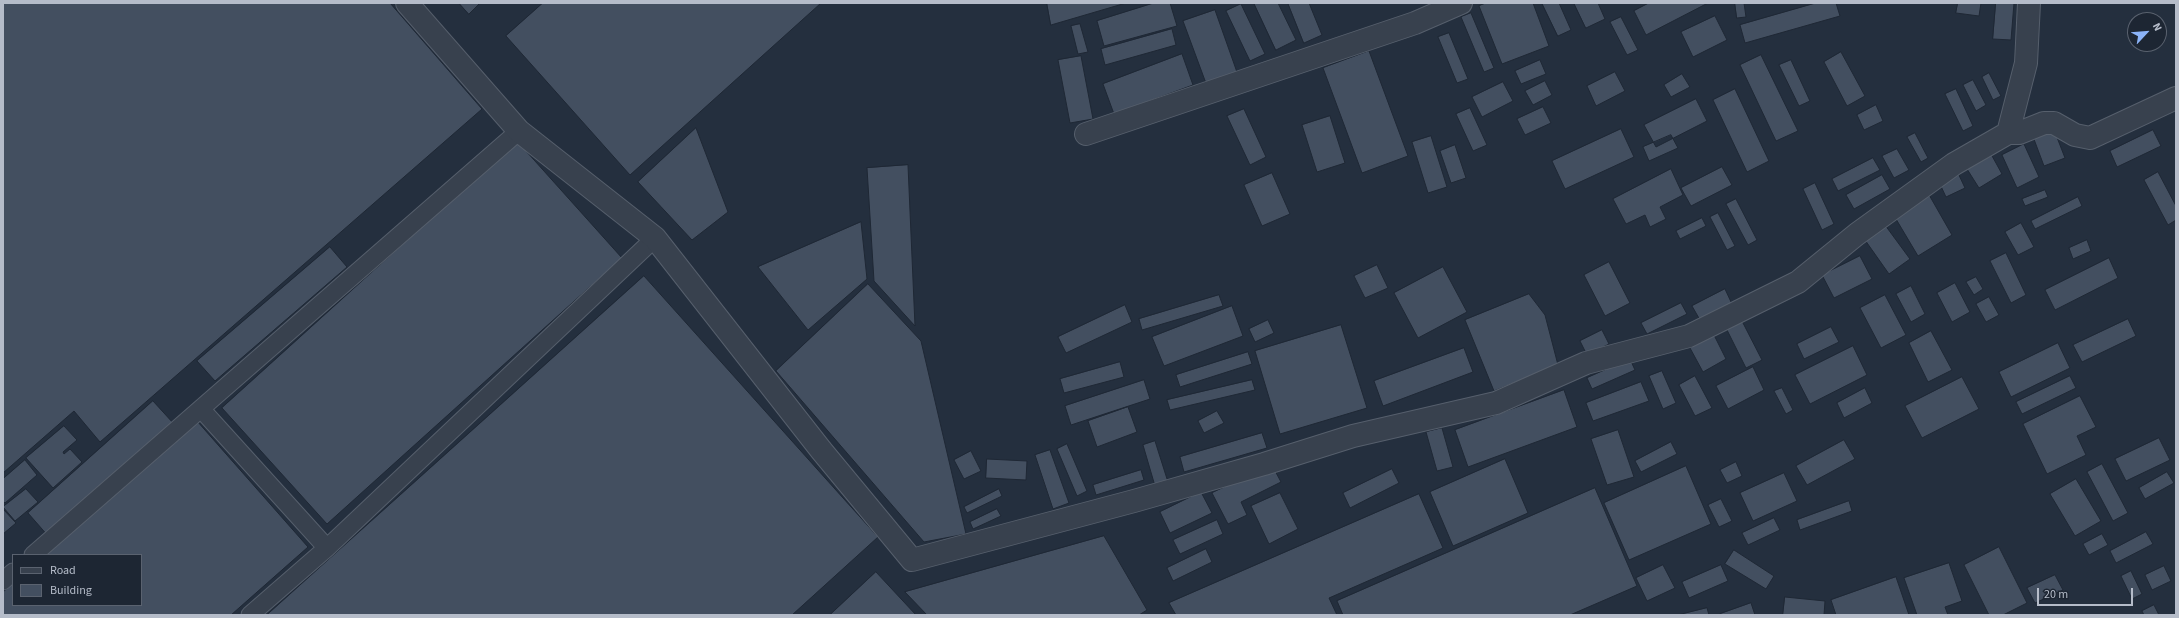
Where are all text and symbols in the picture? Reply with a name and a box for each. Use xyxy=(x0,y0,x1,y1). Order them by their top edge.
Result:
north arrow xyxy=(2127,12,2167,52)
text: N xyxy=(2149,20,2166,34)
legend xyxy=(12,554,142,606)
text: Road xyxy=(50,562,76,579)
scale bar xyxy=(2039,580,2135,606)
text: Building xyxy=(50,582,92,599)
text: 20 m xyxy=(2044,586,2068,603)

